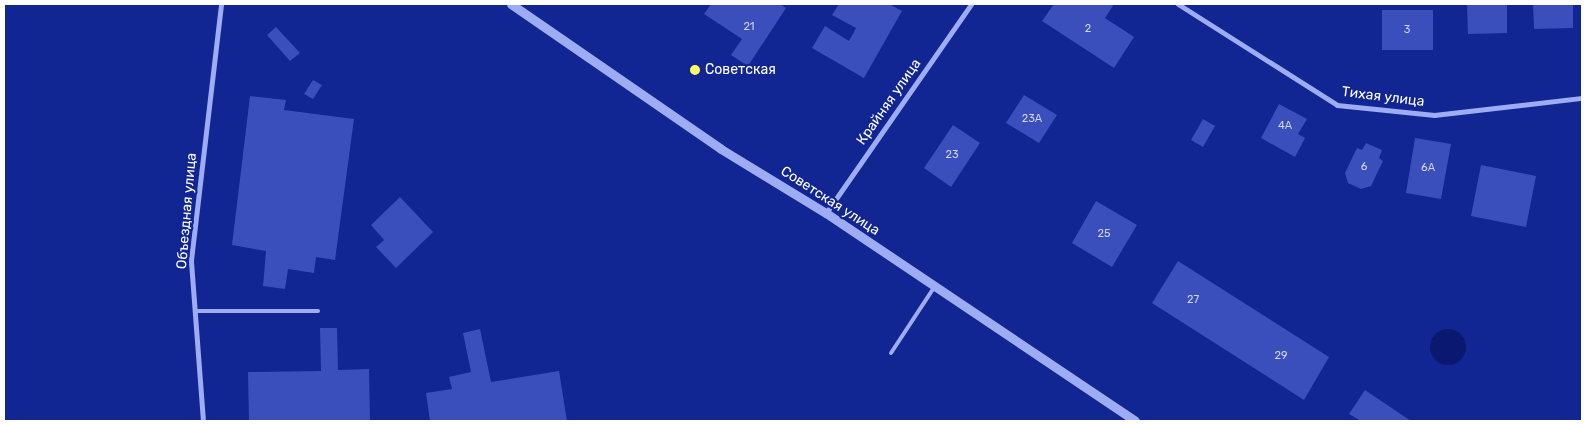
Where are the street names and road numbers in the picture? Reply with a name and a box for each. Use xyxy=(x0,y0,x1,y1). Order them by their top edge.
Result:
street label: Крайняя улица xyxy=(853,56,925,148)
street label: Тихая улица xyxy=(1341,84,1425,110)
street label: Объездная улица xyxy=(174,152,200,270)
street label: Советская улица xyxy=(777,163,883,239)

